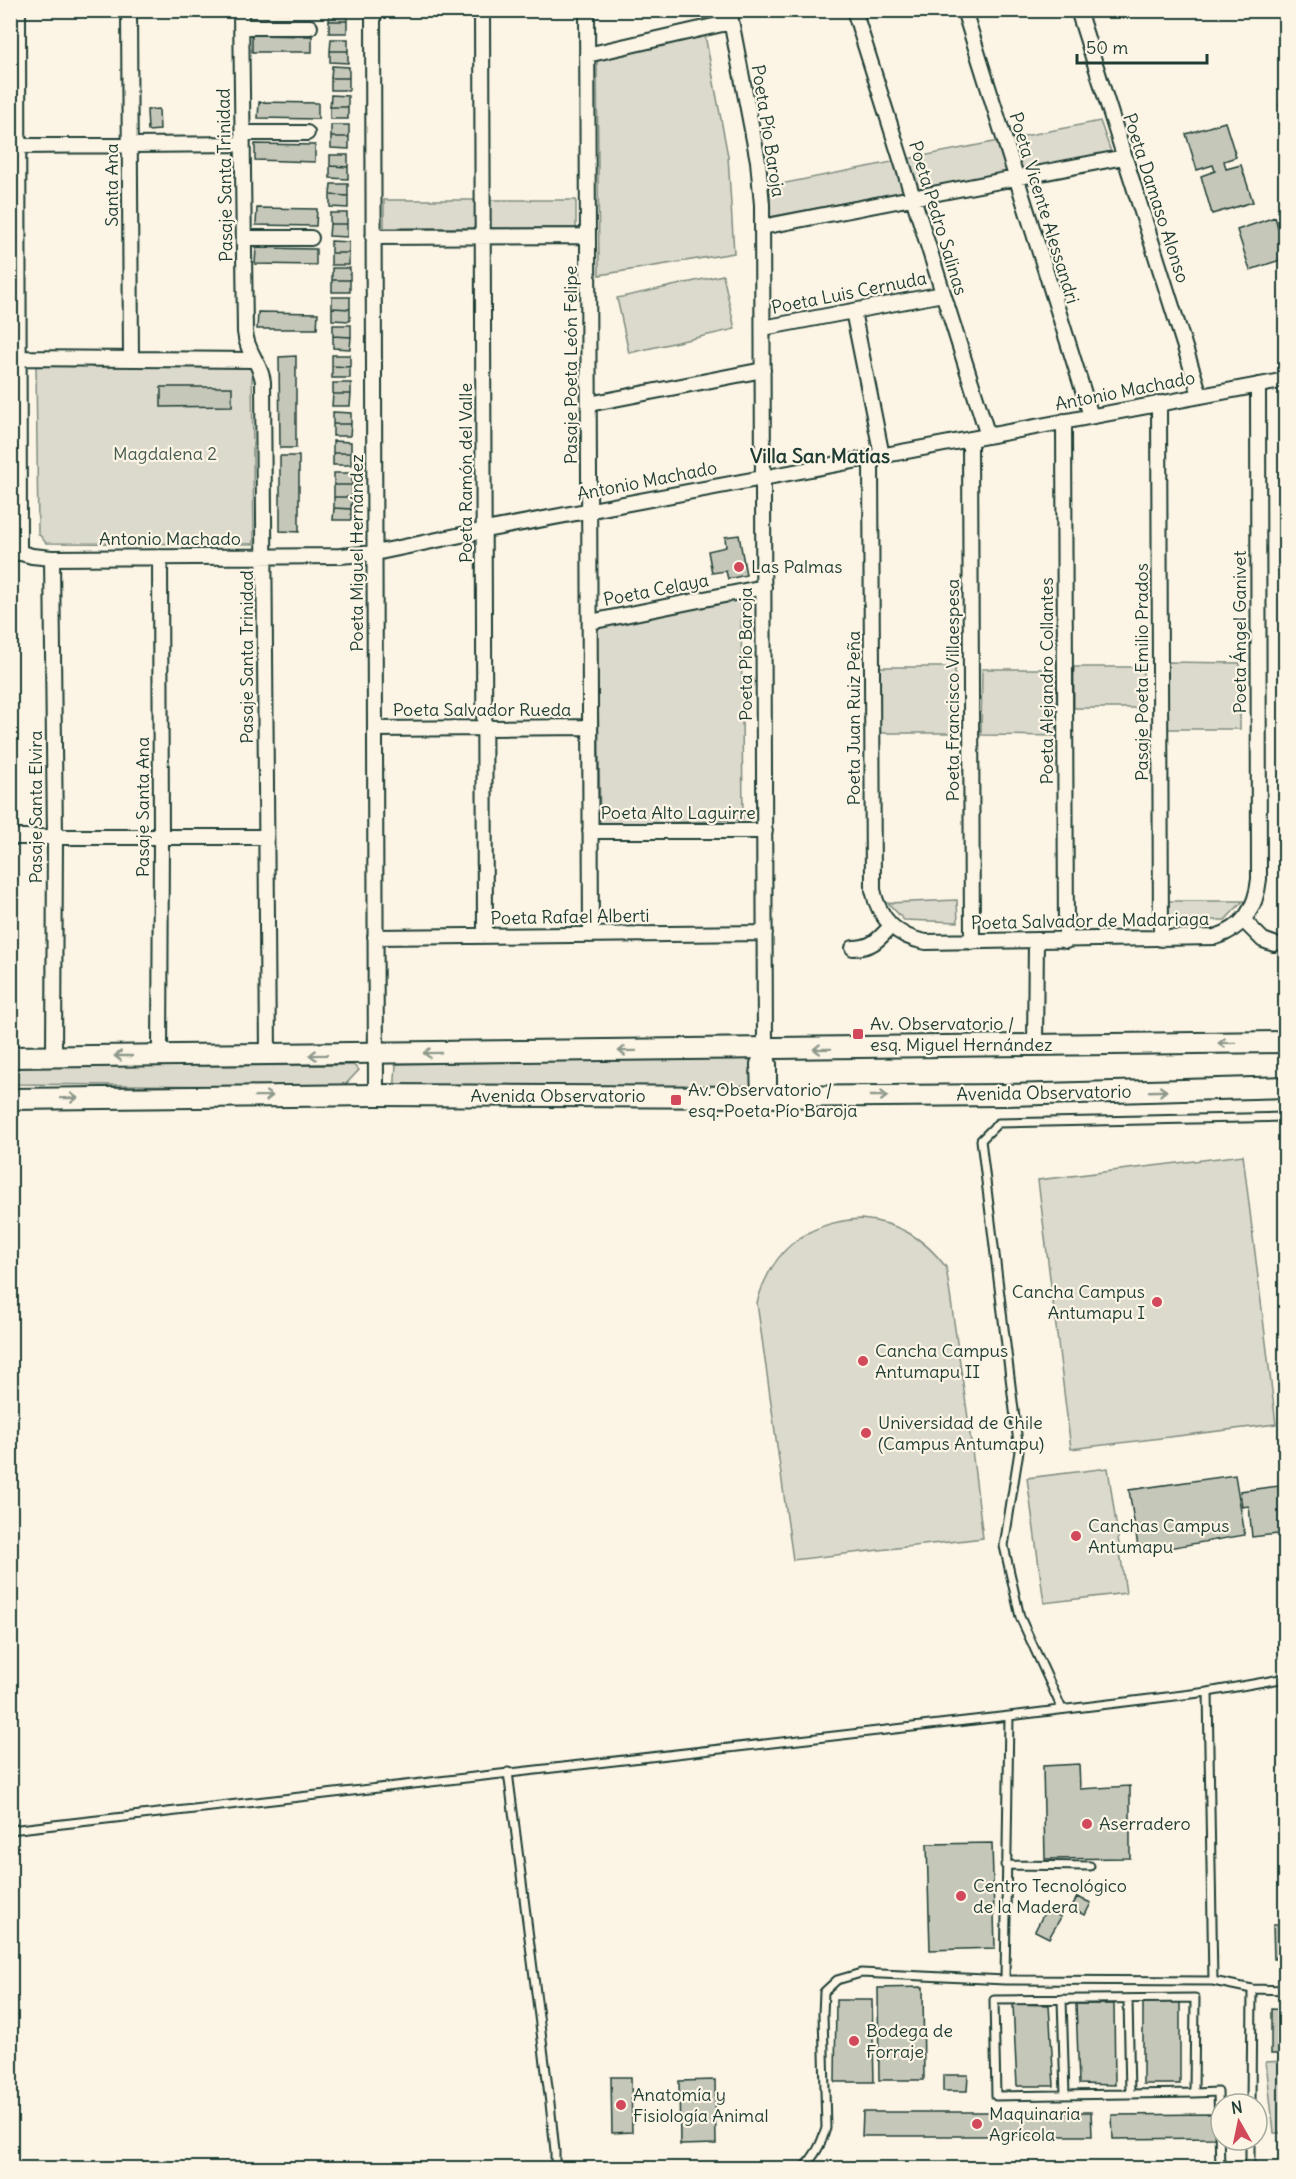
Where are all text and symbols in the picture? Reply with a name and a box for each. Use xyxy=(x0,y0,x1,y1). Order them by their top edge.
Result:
scale bar xyxy=(1077,27,1208,65)
text: 50 m xyxy=(1086,36,1128,59)
street label: Poeta Pío Baroja xyxy=(747,63,790,199)
street label: Pasaje Santa Trinidad xyxy=(211,88,238,262)
street label: Poeta Vicente Alessandri xyxy=(1004,109,1085,306)
street label: Poeta Damaso Alonso xyxy=(1118,110,1195,286)
street label: Poeta Pedro Salinas xyxy=(904,138,973,298)
street label: Santa Ana xyxy=(100,143,123,227)
street label: Pasaje Poeta León Felipe xyxy=(559,266,582,464)
street label: Poeta Luis Cernuda xyxy=(769,266,928,319)
street label: Antonio Machado xyxy=(1053,366,1197,415)
street label: Poeta Ramón del Valle xyxy=(454,383,477,563)
park label: Magdalena 2 xyxy=(113,442,217,465)
district label: Villa San Matías xyxy=(750,443,890,468)
street label: Poeta Miguel Hernández xyxy=(345,454,368,652)
street label: Antonio Machado xyxy=(575,456,719,505)
street label: Antonio Machado xyxy=(99,527,241,550)
street label: Poeta Ángel Ganivet xyxy=(1228,550,1251,714)
place label: Las Palmas xyxy=(751,555,842,578)
marker: Las Palmas xyxy=(732,560,746,574)
street label: Pasaje Poeta Emilio Prados xyxy=(1130,563,1153,781)
street label: Poeta Celaya xyxy=(601,568,710,611)
street label: Pasaje Santa Trinidad xyxy=(235,570,258,744)
street label: Poeta Alejandro Collantes xyxy=(1035,577,1058,785)
street label: Poeta Francisco Villaespesa xyxy=(941,579,964,801)
street label: Poeta Pío Baroja xyxy=(734,587,757,721)
street label: Poeta Juan Ruiz Peña xyxy=(842,631,865,805)
street label: Poeta Salvador Rueda xyxy=(393,698,571,721)
street label: Pasaje Santa Elvira xyxy=(24,730,47,884)
street label: Pasaje Santa Ana xyxy=(131,737,154,877)
street label: Poeta Alto Laguirre xyxy=(600,801,756,824)
street label: Poeta Rafael Alberti xyxy=(490,904,650,929)
street label: Poeta Salvador de Madariaga xyxy=(971,907,1209,934)
place label: Av. Observatorio / esq. Miguel Hernández xyxy=(870,1012,1053,1056)
marker: Av. Observatorio / esq. Miguel Hernández xyxy=(851,1027,865,1041)
one-way arrow xyxy=(1218,1037,1238,1049)
one-way arrow xyxy=(813,1043,833,1054)
one-way arrow xyxy=(618,1045,638,1057)
one-way arrow xyxy=(423,1047,443,1059)
one-way arrow xyxy=(308,1049,328,1060)
one-way arrow xyxy=(113,1050,133,1062)
place label: Av. Observatorio / esq. Poeta Pío Baroja xyxy=(688,1078,858,1122)
street label: Avenida Observatorio xyxy=(956,1079,1132,1106)
street label: Avenida Observatorio xyxy=(470,1084,646,1107)
one-way arrow xyxy=(1147,1085,1167,1096)
one-way arrow xyxy=(253,1090,273,1102)
one-way arrow xyxy=(868,1090,888,1102)
one-way arrow xyxy=(58,1092,78,1104)
marker: Av. Observatorio / esq. Poeta Pío Baroja xyxy=(669,1093,683,1107)
place label: Cancha Campus Antumapu I xyxy=(1012,1280,1145,1324)
marker: Cancha Campus Antumapu I xyxy=(1150,1295,1164,1309)
place label: Cancha Campus Antumapu II xyxy=(875,1339,1008,1383)
marker: Cancha Campus Antumapu II xyxy=(856,1354,870,1368)
place label: Universidad de Chile (Campus Antumapu) xyxy=(878,1411,1044,1455)
marker: Universidad de Chile (Campus Antumapu) xyxy=(859,1426,873,1440)
place label: Canchas Campus Antumapu xyxy=(1088,1514,1229,1558)
marker: Canchas Campus Antumapu xyxy=(1069,1529,1083,1543)
place label: Aserradero xyxy=(1099,1812,1191,1835)
marker: Aserradero xyxy=(1080,1817,1094,1831)
place label: Centro Tecnológico de la Madera xyxy=(973,1874,1127,1918)
marker: Centro Tecnológico de la Madera xyxy=(954,1889,968,1903)
place label: Bodega de Forraje xyxy=(866,2019,953,2063)
marker: Bodega de Forraje xyxy=(847,2034,861,2048)
place label: Anatomía y Fisiología Animal xyxy=(633,2083,768,2127)
north arrow xyxy=(1209,2092,1269,2152)
text: N xyxy=(1230,2096,1244,2118)
marker: Anatomía y Fisiología Animal xyxy=(614,2098,628,2112)
place label: Maquinaria Agrícola xyxy=(989,2102,1081,2146)
marker: Maquinaria Agrícola xyxy=(970,2117,984,2131)

